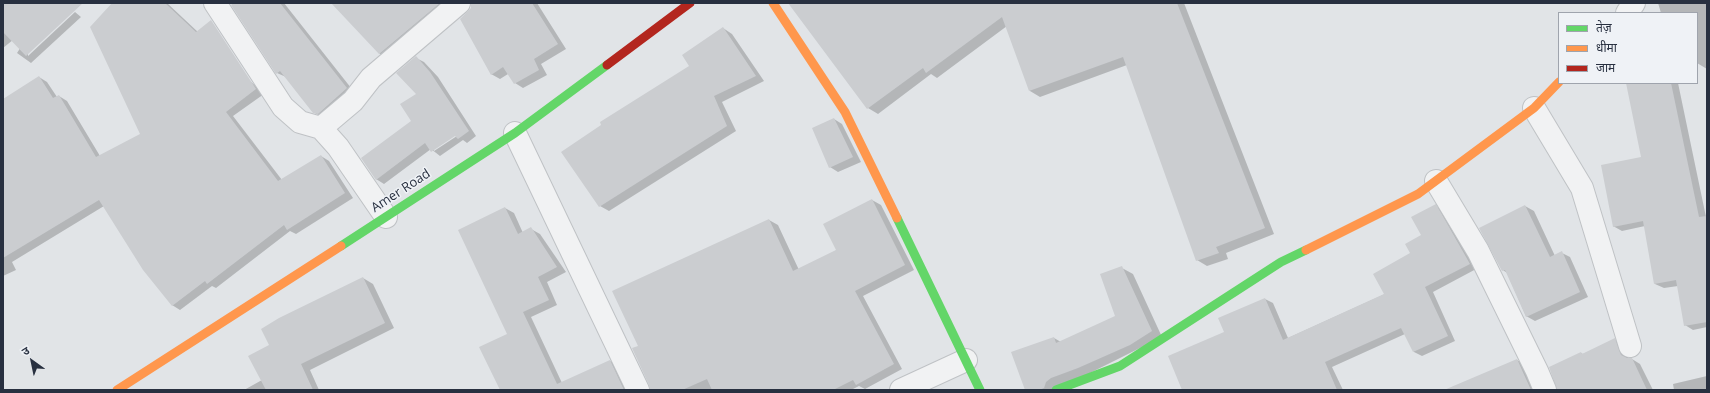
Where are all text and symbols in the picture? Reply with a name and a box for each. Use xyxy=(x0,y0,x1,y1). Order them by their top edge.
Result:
legend xyxy=(1558,12,1698,84)
text: तेज़ xyxy=(1596,19,1612,36)
text: धीमा xyxy=(1596,39,1617,56)
text: जाम xyxy=(1596,59,1615,76)
street label: Amer Road xyxy=(369,166,433,216)
north arrow xyxy=(12,341,52,381)
text: उ xyxy=(18,342,32,359)

